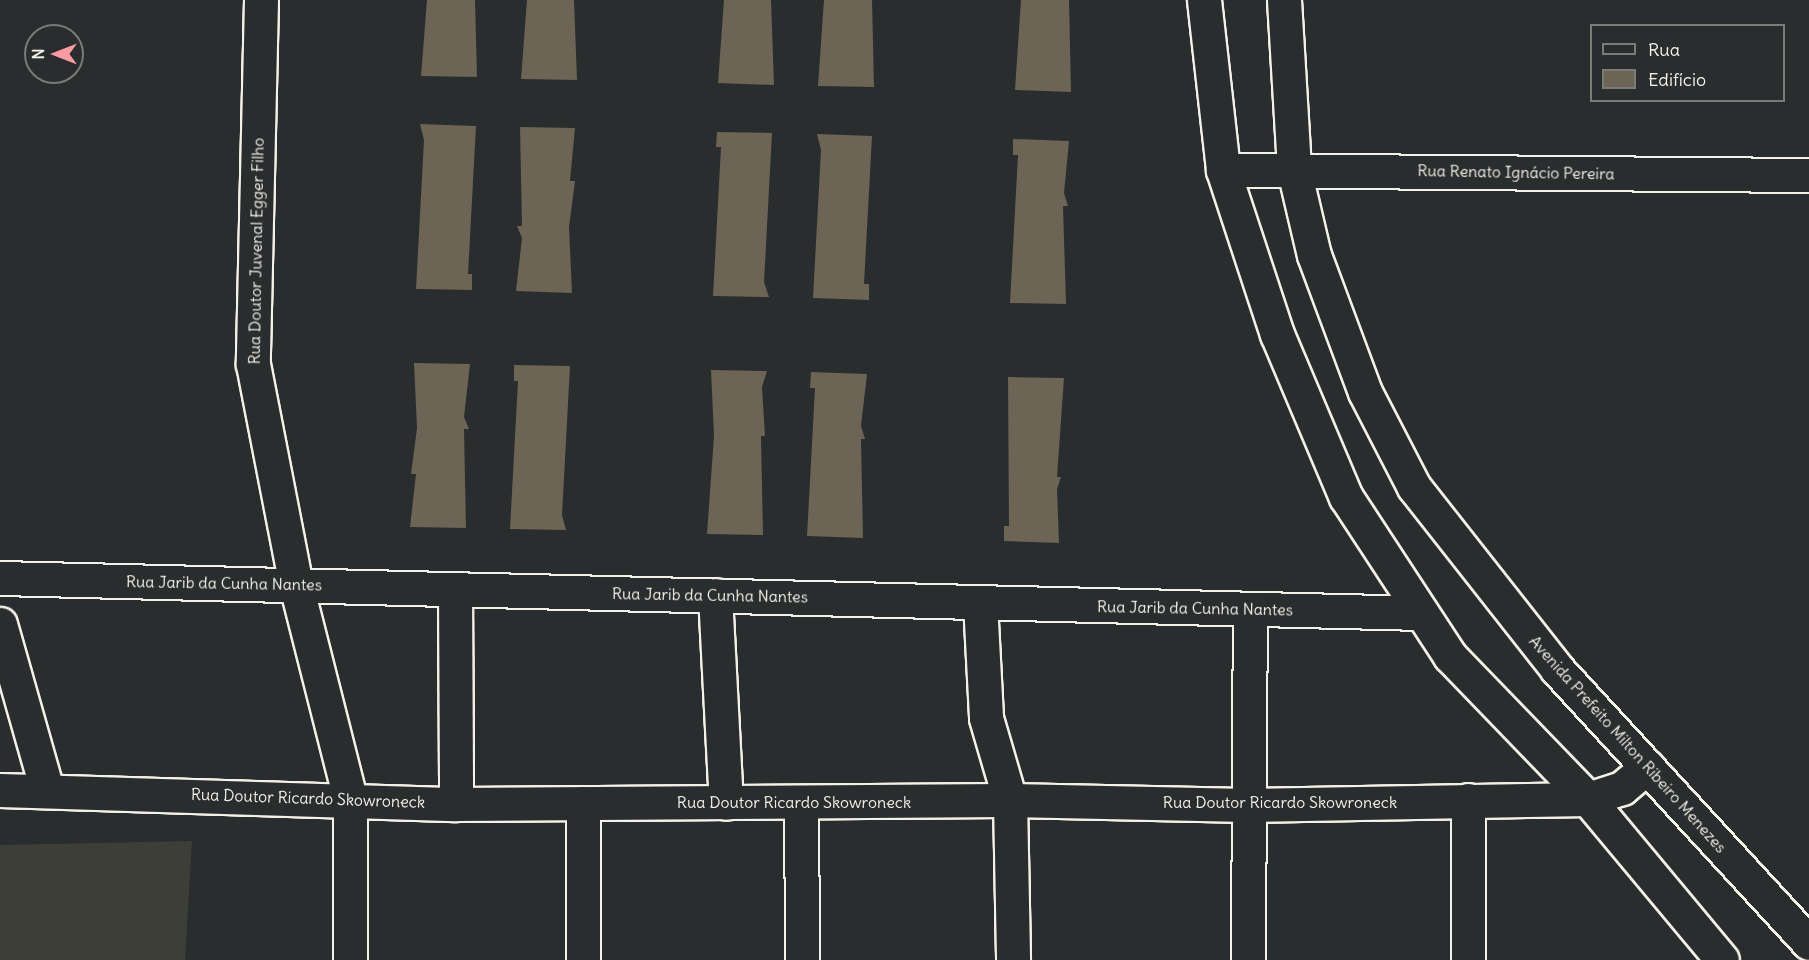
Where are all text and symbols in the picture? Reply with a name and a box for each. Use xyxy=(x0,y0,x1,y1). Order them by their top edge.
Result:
north arrow xyxy=(24,24,84,84)
legend xyxy=(1590,24,1785,102)
text: Rua xyxy=(1648,38,1680,61)
text: N xyxy=(28,48,48,60)
text: Edifício xyxy=(1648,68,1706,91)
street label: Rua Doutor Juvenal Egger Filho xyxy=(244,137,268,365)
street label: Rua Renato Ignácio Pereira xyxy=(1417,161,1615,183)
street label: Rua Jarib da Cunha Nantes xyxy=(126,572,322,594)
street label: Rua Jarib da Cunha Nantes xyxy=(612,584,808,606)
street label: Rua Jarib da Cunha Nantes xyxy=(1097,597,1293,619)
street label: Avenida Prefeito Milton Ribeiro Menezes xyxy=(1525,632,1731,856)
street label: Rua Doutor Ricardo Skowroneck xyxy=(191,784,425,812)
street label: Rua Doutor Ricardo Skowroneck xyxy=(677,792,911,812)
street label: Rua Doutor Ricardo Skowroneck xyxy=(1163,792,1397,812)

